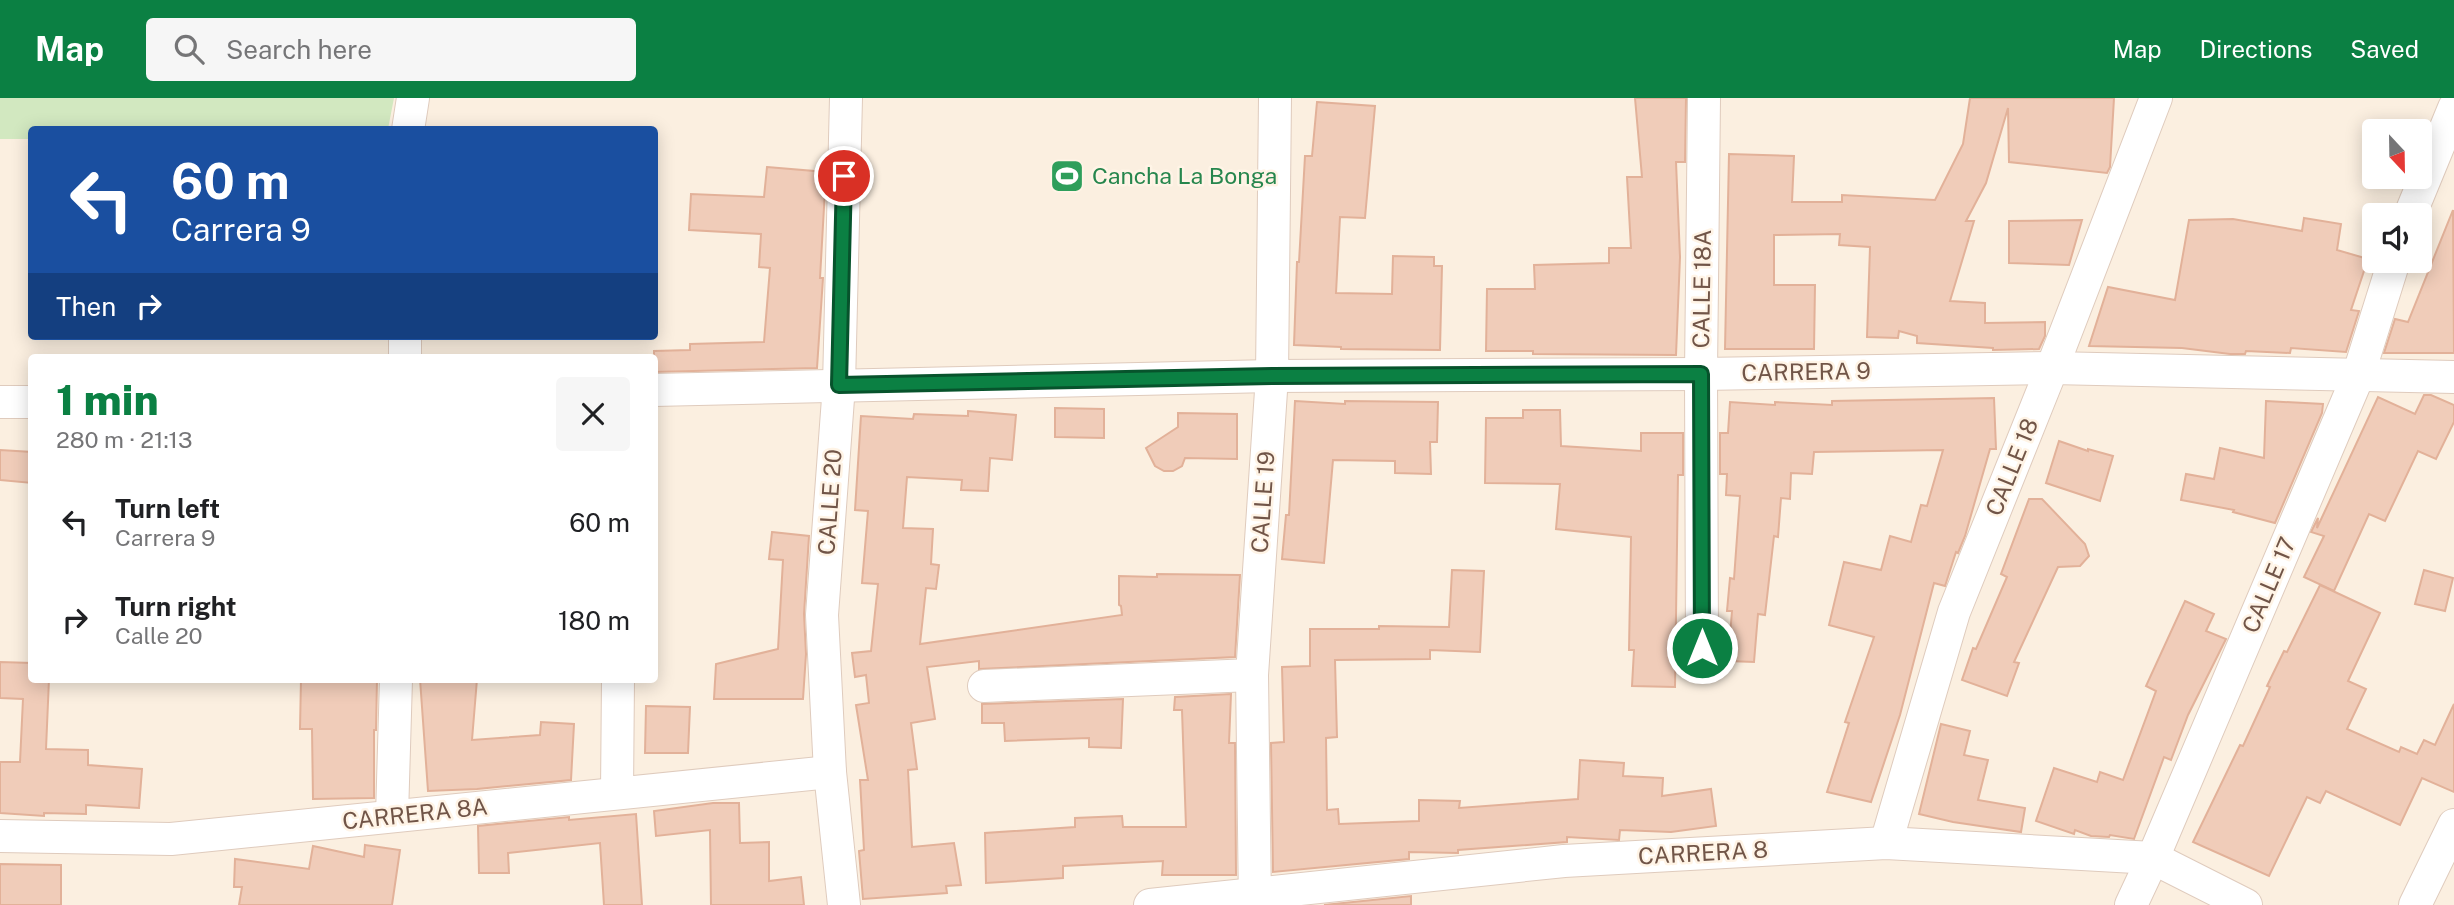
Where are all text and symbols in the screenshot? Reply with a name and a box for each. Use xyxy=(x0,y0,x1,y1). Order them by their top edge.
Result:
search box xyxy=(146,18,636,81)
text: Map xyxy=(35,30,104,68)
icon: search xyxy=(170,30,208,68)
text: Search here xyxy=(226,34,372,65)
text: Map xyxy=(2113,35,2162,63)
text: Directions xyxy=(2200,35,2312,63)
text: Saved xyxy=(2350,35,2419,63)
north arrow xyxy=(2362,119,2432,189)
map controls xyxy=(2362,119,2432,273)
pin xyxy=(814,146,874,206)
text: 60 m xyxy=(171,152,290,210)
icon: left xyxy=(56,154,147,245)
icon: arrive xyxy=(825,157,863,195)
sports icon: Cancha La Bonga xyxy=(1048,157,1086,195)
place label: Cancha La Bonga xyxy=(1092,162,1277,189)
button: sound xyxy=(2362,203,2432,273)
text: Carrera 9 xyxy=(171,211,311,248)
street label: CALLE 18A xyxy=(1687,229,1716,349)
icon: right xyxy=(130,287,168,325)
text: Then xyxy=(56,291,116,322)
street label: CARRERA 9 xyxy=(1741,357,1871,386)
text: 1 min xyxy=(56,375,159,424)
button: close xyxy=(556,377,630,451)
street label: CALLE 18 xyxy=(1980,414,2043,519)
text: 280 m · 21:13 xyxy=(56,426,192,453)
street label: CALLE 20 xyxy=(812,448,847,556)
street label: CALLE 19 xyxy=(1245,450,1280,554)
text: Turn left xyxy=(115,493,220,524)
icon: left xyxy=(56,503,94,541)
text: 60 m xyxy=(569,507,630,538)
text: Carrera 9 xyxy=(115,524,215,551)
street label: CALLE 17 xyxy=(2236,533,2301,637)
text: Turn right xyxy=(115,591,237,622)
icon: right xyxy=(56,601,94,639)
text: 180 m xyxy=(558,605,630,636)
position arrow xyxy=(1665,611,1739,685)
text: Calle 20 xyxy=(115,622,203,649)
street label: CARRERA 8A xyxy=(341,792,489,835)
street label: CARRERA 8 xyxy=(1637,836,1769,869)

